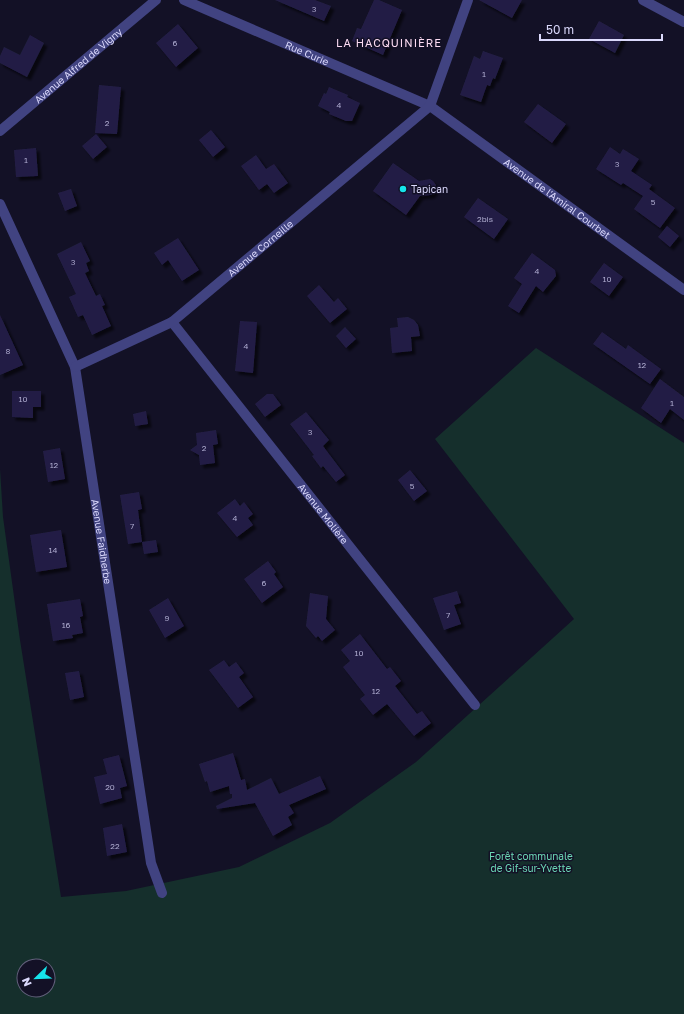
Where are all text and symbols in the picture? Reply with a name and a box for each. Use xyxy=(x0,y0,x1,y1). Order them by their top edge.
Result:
house number: 3 xyxy=(312,4,317,14)
scale bar xyxy=(540,16,662,42)
text: 50 m xyxy=(546,22,574,37)
street label: Avenue Alfred de Vigny xyxy=(32,25,125,106)
district label: LA HACQUINIÈRE xyxy=(336,36,442,49)
house number: 6 xyxy=(173,38,178,48)
street label: Rue Curie xyxy=(283,38,331,68)
house number: 1 xyxy=(482,69,486,79)
house number: 4 xyxy=(337,100,342,110)
house number: 2 xyxy=(105,118,110,128)
house number: 1 xyxy=(24,155,28,165)
street label: Avenue de l'Amiral Courbet xyxy=(502,156,613,241)
house number: 3 xyxy=(615,159,620,169)
place label: Tapican xyxy=(411,183,448,195)
marker: Tapican xyxy=(398,184,408,194)
house number: 5 xyxy=(651,197,656,207)
house number: 2bis xyxy=(477,214,493,224)
street label: Avenue Corneille xyxy=(225,217,295,279)
house number: 3 xyxy=(71,257,76,267)
house number: 4 xyxy=(535,266,540,276)
house number: 10 xyxy=(603,274,611,284)
house number: 4 xyxy=(244,341,249,351)
house number: 8 xyxy=(6,346,11,356)
house number: 12 xyxy=(638,360,647,370)
house number: 10 xyxy=(19,394,27,404)
house number: 1 xyxy=(670,398,674,408)
house number: 3 xyxy=(308,427,313,437)
house number: 2 xyxy=(202,443,207,453)
house number: 12 xyxy=(50,460,59,470)
street label: Avenue Molière xyxy=(296,481,351,546)
house number: 5 xyxy=(410,481,415,491)
street label: Avenue Faidherbe xyxy=(89,498,114,585)
house number: 4 xyxy=(233,513,238,523)
house number: 7 xyxy=(130,521,134,531)
house number: 14 xyxy=(49,545,57,555)
house number: 6 xyxy=(262,578,267,588)
house number: 7 xyxy=(446,610,450,620)
house number: 9 xyxy=(165,613,170,623)
house number: 16 xyxy=(62,620,71,630)
house number: 10 xyxy=(355,648,363,658)
house number: 12 xyxy=(372,686,381,696)
house number: 20 xyxy=(105,782,115,792)
house number: 22 xyxy=(110,841,120,851)
park label: Forêt communale de Gif-sur-Yvette xyxy=(489,850,573,874)
north arrow xyxy=(16,958,56,998)
text: N xyxy=(19,976,34,988)

